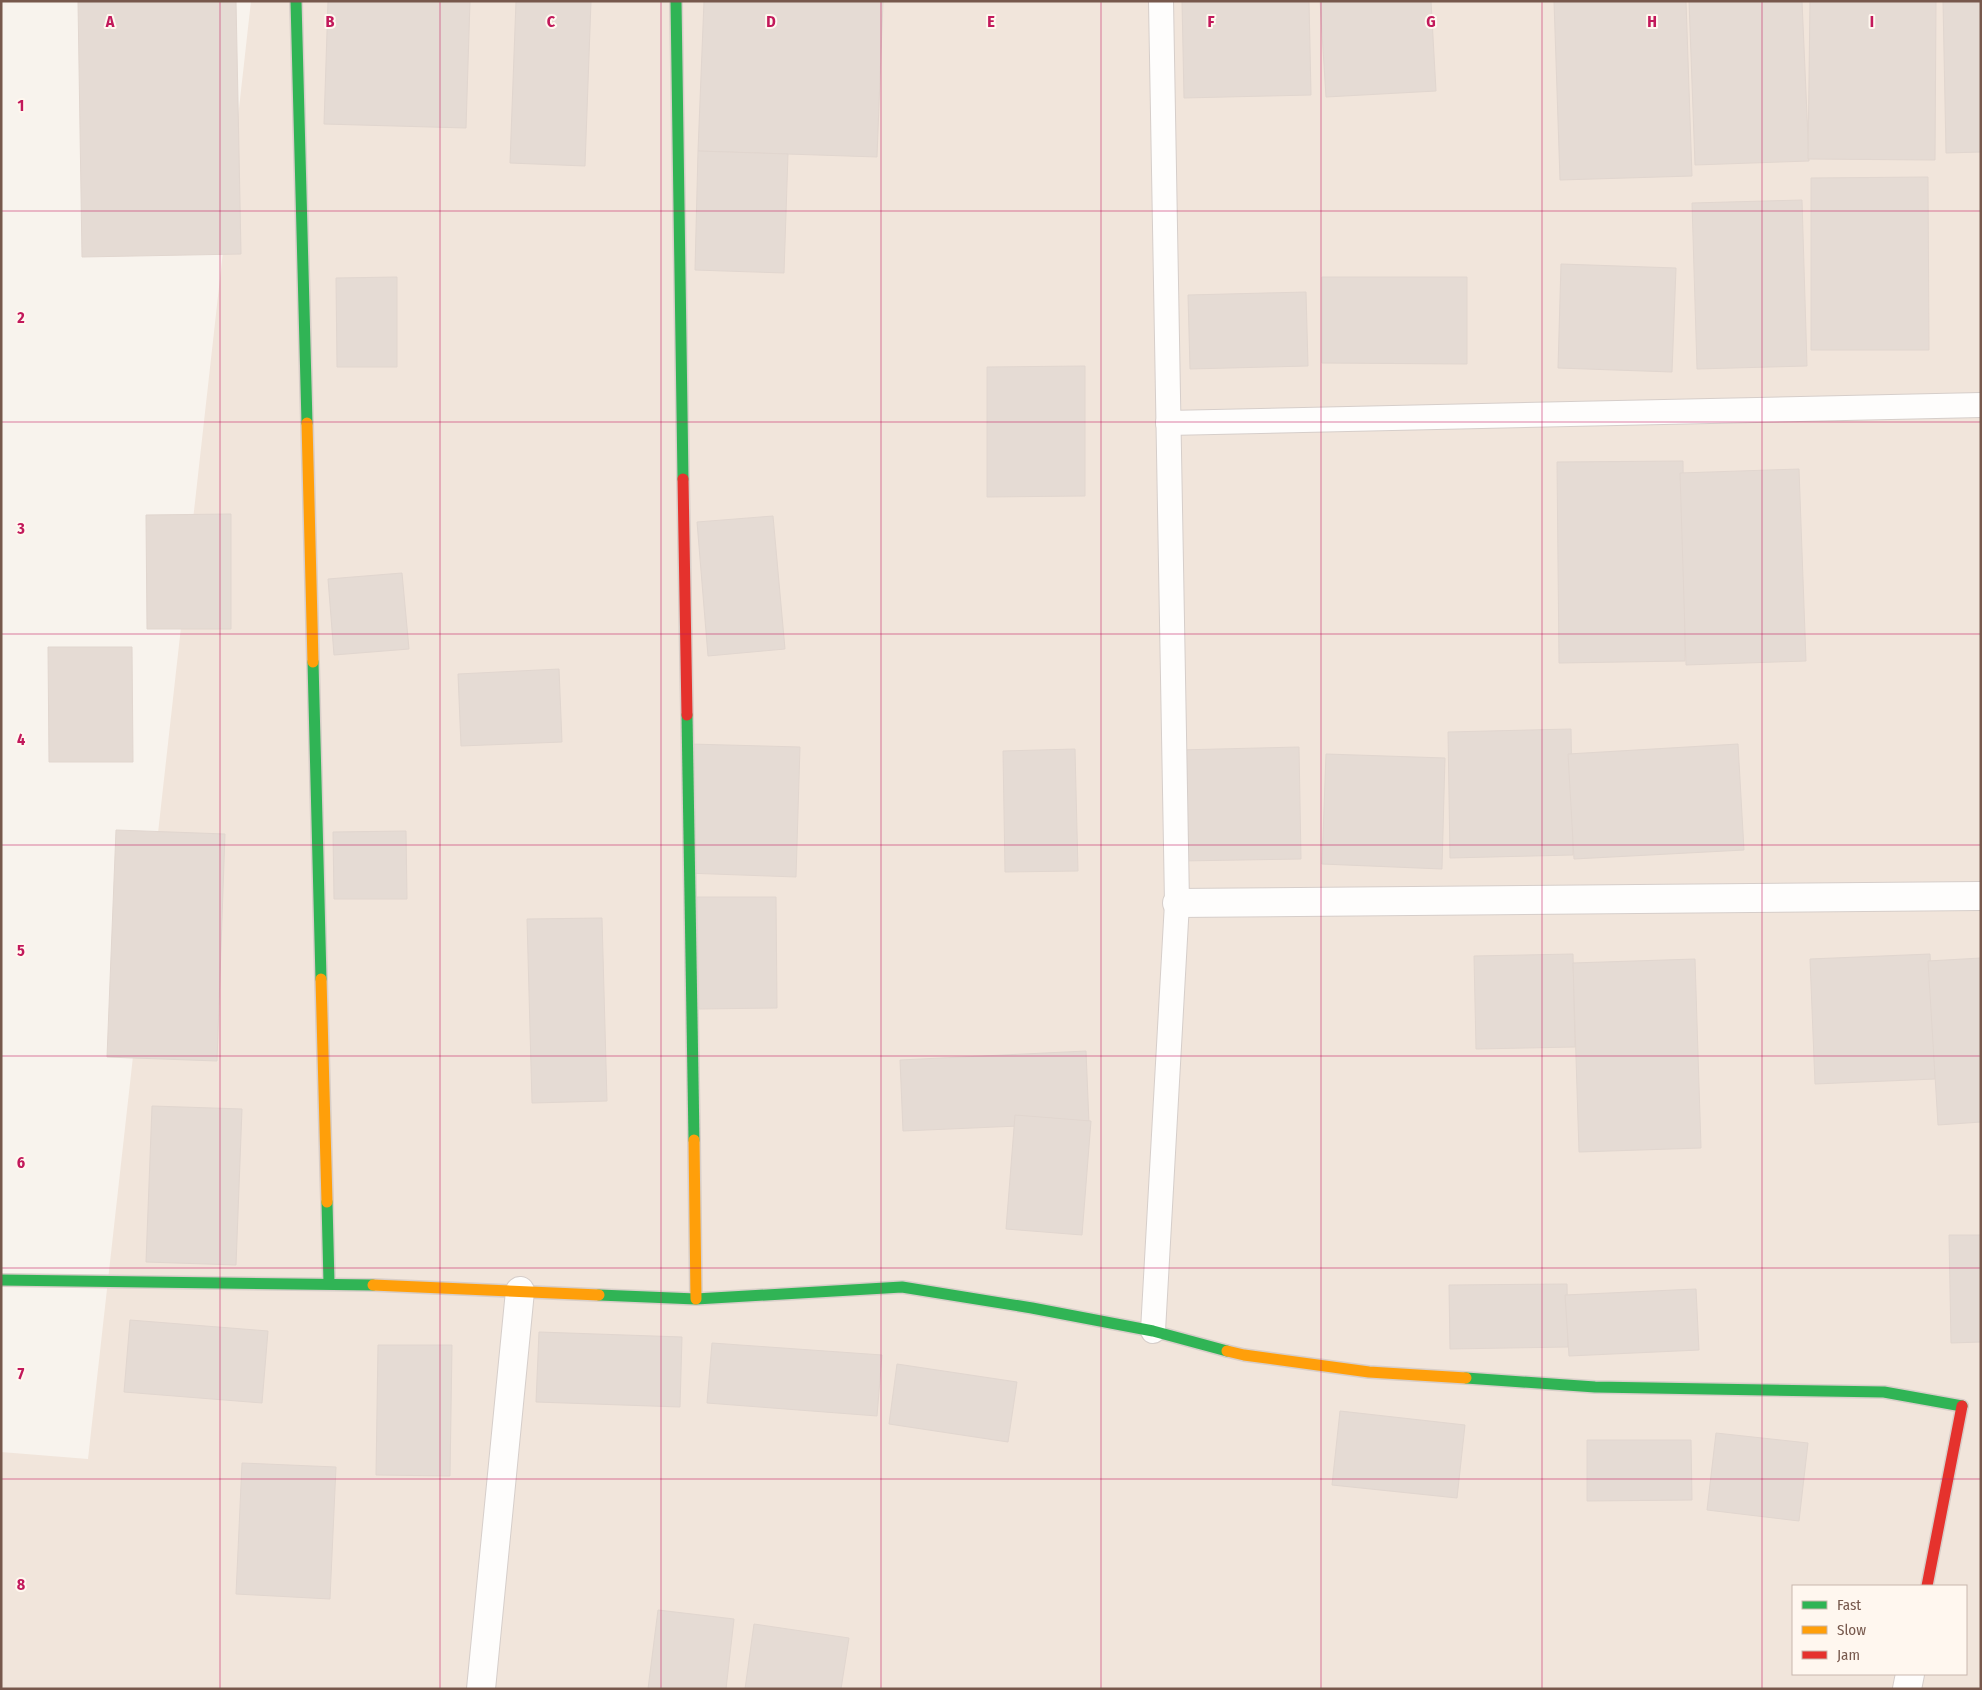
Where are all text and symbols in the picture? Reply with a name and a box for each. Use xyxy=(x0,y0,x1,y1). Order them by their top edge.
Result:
text: A xyxy=(105,12,115,31)
text: B xyxy=(326,12,335,31)
text: C xyxy=(547,12,556,31)
text: D xyxy=(766,12,776,31)
text: E xyxy=(987,12,995,31)
text: F xyxy=(1207,12,1215,31)
text: G xyxy=(1426,12,1436,31)
text: H xyxy=(1647,12,1657,31)
text: I xyxy=(1870,12,1874,31)
text: 1 xyxy=(18,96,24,115)
text: 2 xyxy=(16,308,25,327)
text: 3 xyxy=(16,519,25,538)
text: 4 xyxy=(17,730,25,749)
text: 5 xyxy=(17,941,25,960)
text: 6 xyxy=(17,1153,25,1172)
text: 7 xyxy=(18,1364,25,1383)
text: 8 xyxy=(17,1575,26,1594)
legend xyxy=(1792,1585,1967,1675)
text: Fast xyxy=(1837,1596,1861,1614)
text: Slow xyxy=(1837,1621,1866,1639)
text: Jam xyxy=(1837,1646,1860,1664)

